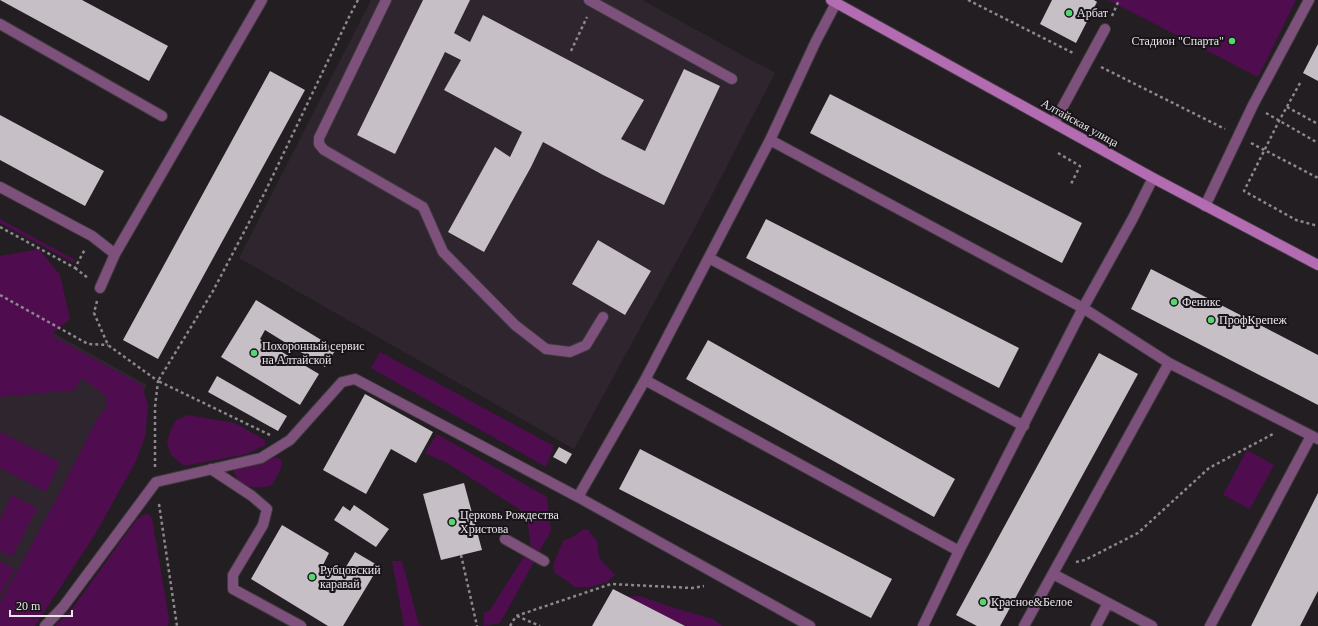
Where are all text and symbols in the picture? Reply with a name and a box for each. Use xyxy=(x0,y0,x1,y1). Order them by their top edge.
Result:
place label: Арбат xyxy=(1077,6,1109,20)
marker: Арбат xyxy=(1064,8,1074,18)
place label: Стадион "Спарта" xyxy=(1131,34,1224,48)
marker: Стадион "Спарта" xyxy=(1227,36,1237,46)
street label: Алтайская улица xyxy=(1039,96,1122,150)
place label: Феникс xyxy=(1182,295,1221,309)
marker: Феникс xyxy=(1169,297,1179,307)
place label: ПрофКрепеж xyxy=(1219,313,1288,327)
marker: ПрофКрепеж xyxy=(1206,315,1216,325)
place label: Похоронный сервис на Алтайской xyxy=(262,339,364,367)
marker: Похоронный сервис на Алтайской xyxy=(249,348,259,358)
place label: Церковь Рождества Христова xyxy=(460,508,560,536)
marker: Церковь Рождества Христова xyxy=(447,517,457,527)
place label: Рубцовский каравай xyxy=(320,563,381,591)
marker: Рубцовский каравай xyxy=(307,572,317,582)
scale bar xyxy=(10,592,72,618)
place label: Красное&Белое xyxy=(991,595,1073,609)
marker: Красное&Белое xyxy=(978,597,988,607)
text: 20 m xyxy=(16,599,41,613)

